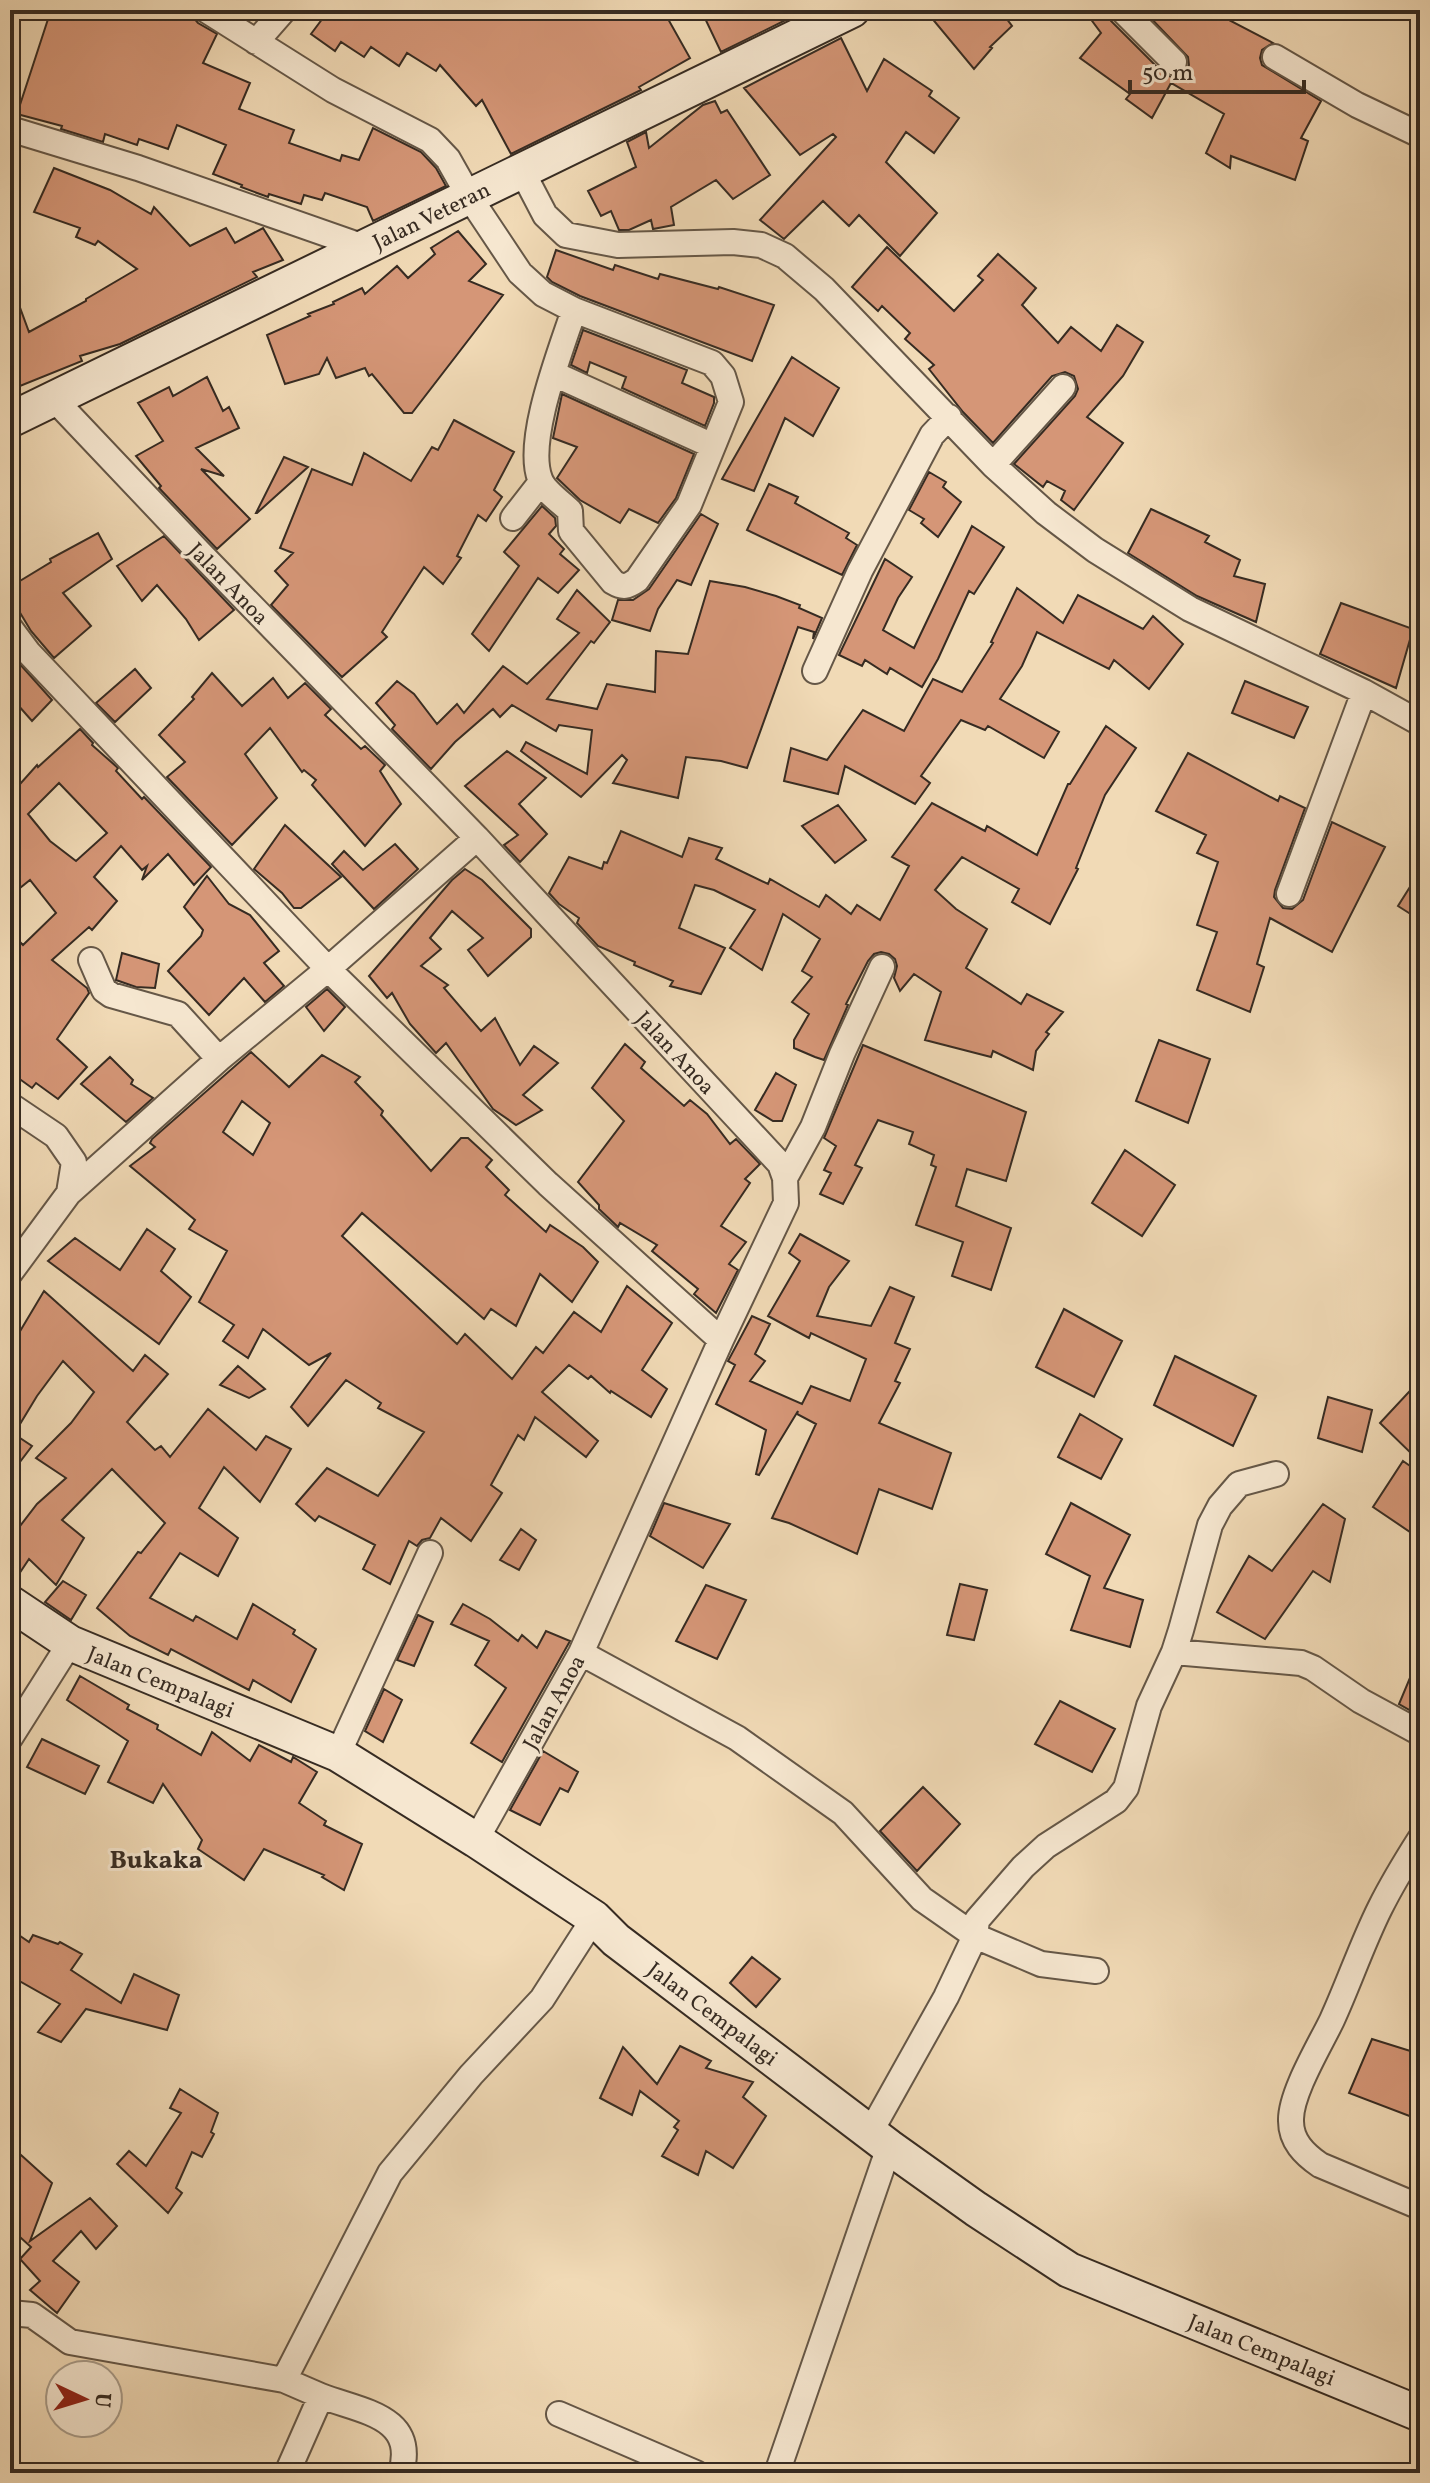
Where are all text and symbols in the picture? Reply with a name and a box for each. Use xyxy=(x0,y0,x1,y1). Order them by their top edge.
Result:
scale bar xyxy=(1130,44,1304,94)
text: 50 m xyxy=(1142,57,1194,91)
street label: Jalan Veteran xyxy=(368,175,496,259)
street label: Jalan Anoa xyxy=(180,536,275,633)
street label: Jalan Anoa xyxy=(627,1005,721,1103)
street label: Jalan Cempalagi xyxy=(82,1640,238,1727)
street label: Jalan Anoa xyxy=(516,1650,594,1756)
district label: Bukaka xyxy=(109,1843,203,1879)
street label: Jalan Cempalagi xyxy=(640,1956,783,2074)
street label: Jalan Cempalagi xyxy=(1183,2308,1339,2395)
north arrow xyxy=(44,2359,124,2439)
text: U xyxy=(85,2392,117,2409)

